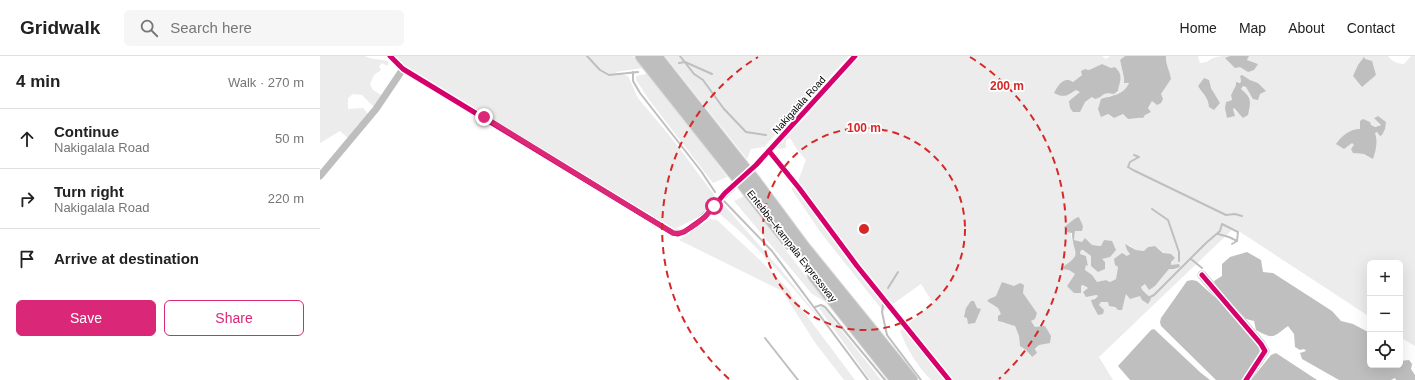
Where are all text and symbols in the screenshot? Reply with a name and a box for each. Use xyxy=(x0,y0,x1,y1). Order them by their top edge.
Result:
search box xyxy=(124,10,404,46)
text: Gridwalk xyxy=(20,17,100,38)
icon: search xyxy=(138,17,160,39)
text: Search here xyxy=(170,19,252,36)
text: Home xyxy=(1180,20,1217,36)
text: Map xyxy=(1239,20,1266,36)
text: About xyxy=(1288,20,1325,36)
text: Contact xyxy=(1347,20,1395,36)
text: 4 min xyxy=(16,72,60,91)
street label: Nakigalala Road xyxy=(770,74,828,136)
text: Walk · 270 m xyxy=(228,75,304,90)
text: 200 m xyxy=(990,79,1024,93)
route end xyxy=(475,108,493,126)
text: 100 m xyxy=(847,121,881,135)
text: Continue xyxy=(54,123,119,140)
icon: ahead xyxy=(16,128,38,150)
text: 50 m xyxy=(275,131,304,146)
text: Nakigalala Road xyxy=(54,140,149,155)
text: Turn right xyxy=(54,183,124,200)
icon: right xyxy=(16,188,38,210)
street label: Entebbe–Kampala Expressway xyxy=(745,188,839,304)
text: 220 m xyxy=(268,191,304,206)
route start xyxy=(705,197,723,215)
text: Nakigalala Road xyxy=(54,200,149,215)
centre of rings xyxy=(857,222,871,236)
icon: arrive xyxy=(16,248,38,270)
text: Arrive at destination xyxy=(54,250,199,267)
map controls xyxy=(1367,260,1403,368)
button: + xyxy=(1367,260,1403,296)
button: − xyxy=(1367,296,1403,332)
button: Save xyxy=(16,300,156,336)
button: Share xyxy=(164,300,304,336)
button: locate xyxy=(1367,332,1403,368)

